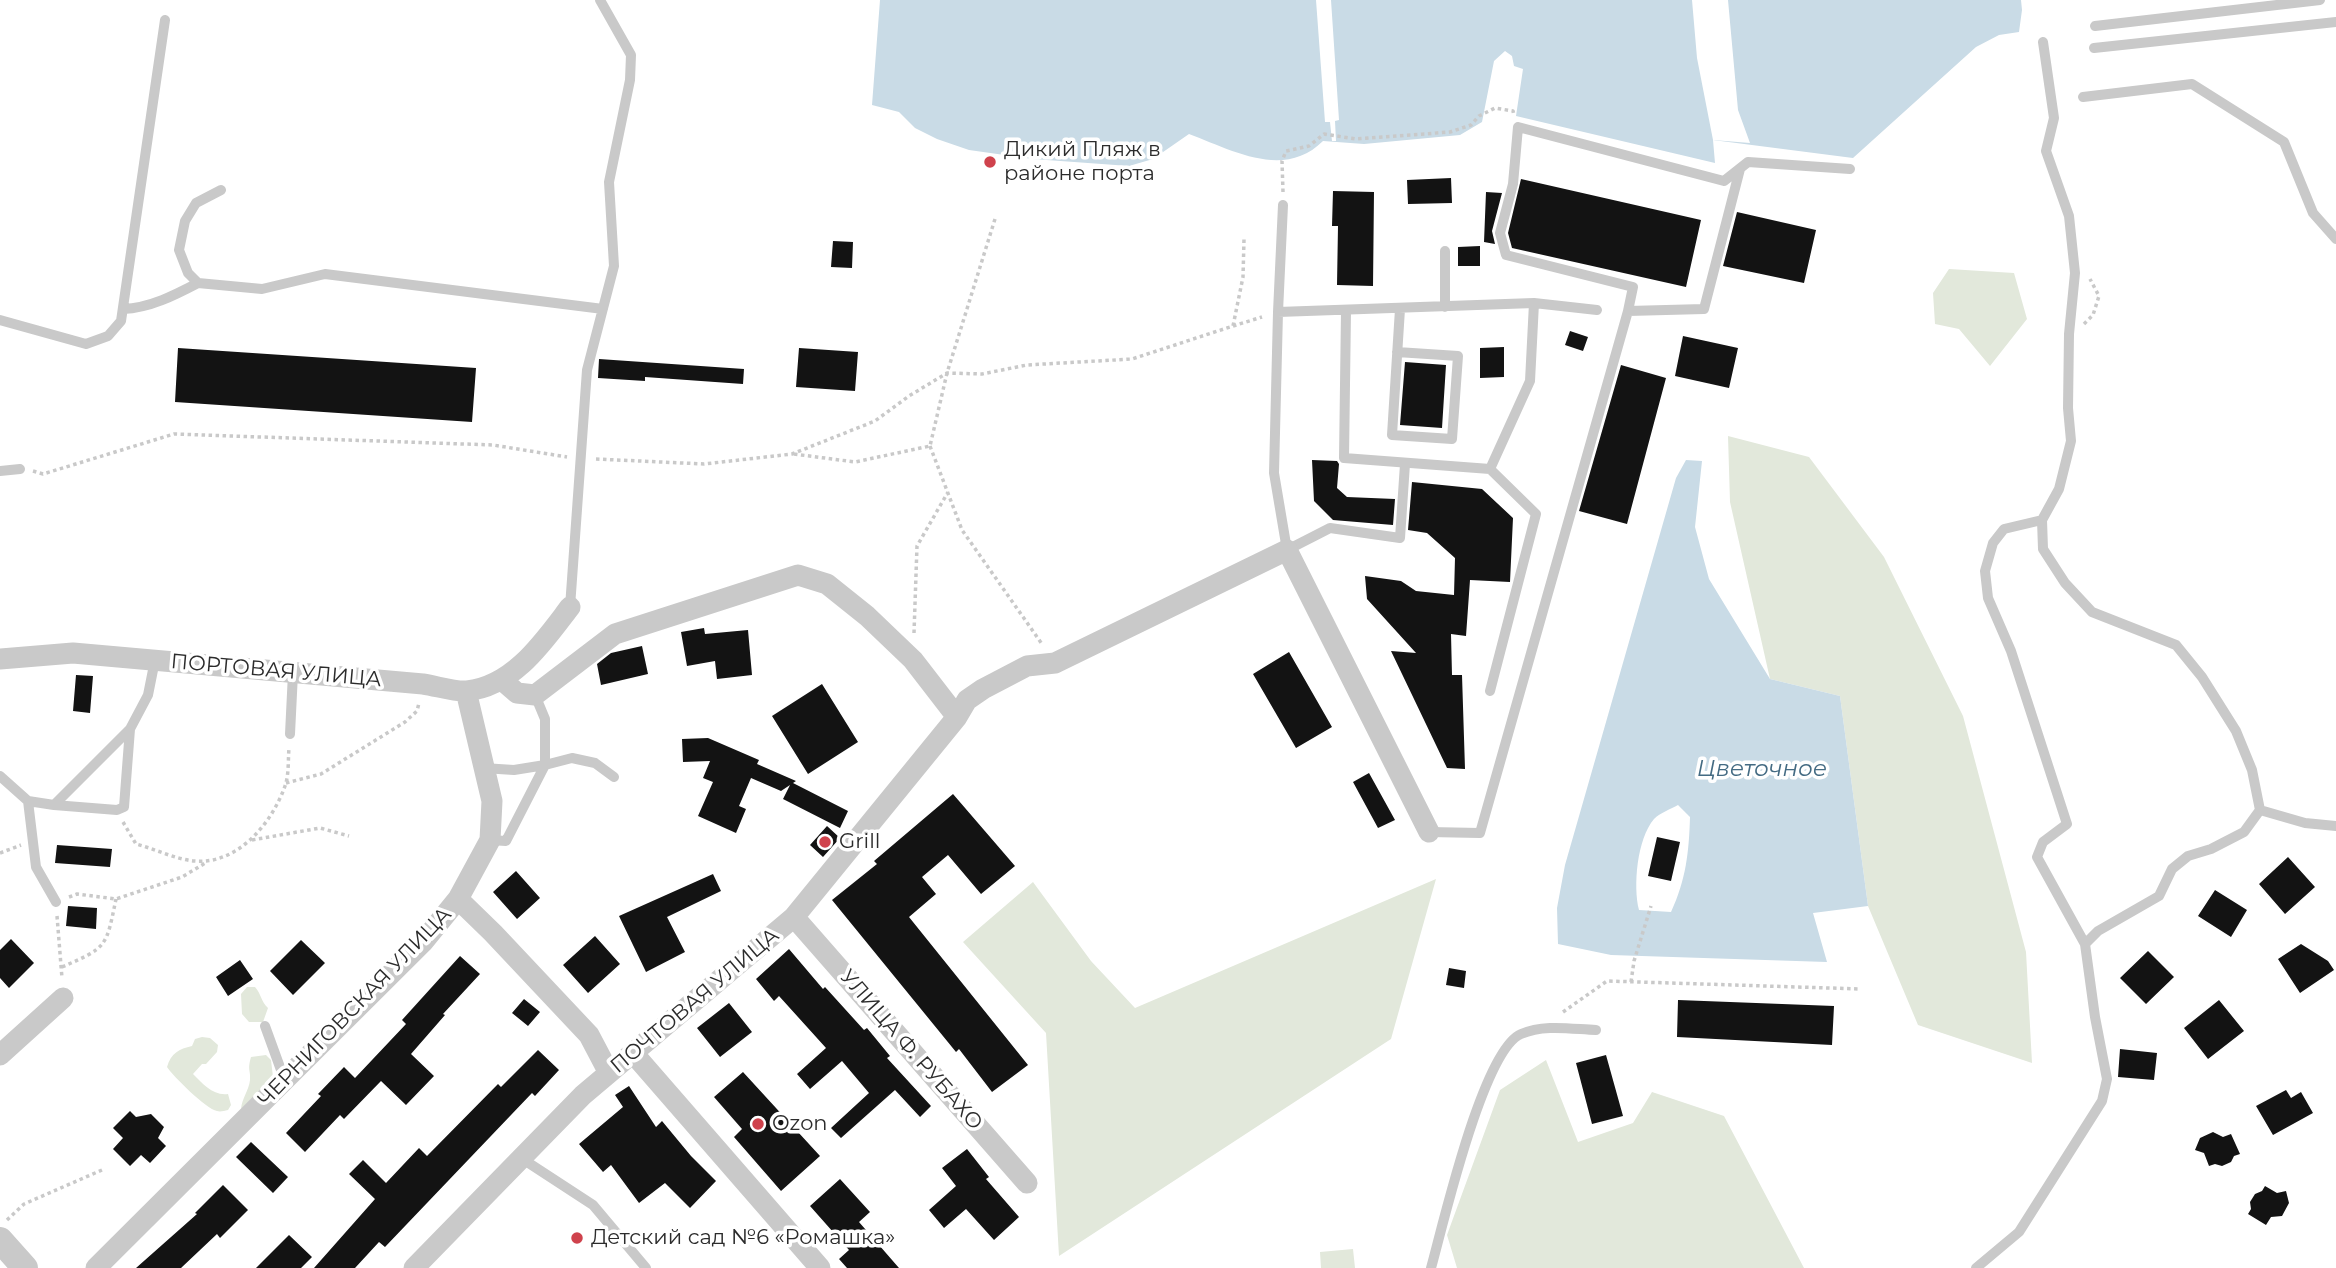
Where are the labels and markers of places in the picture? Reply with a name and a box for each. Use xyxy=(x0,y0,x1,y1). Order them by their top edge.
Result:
place label: Дикий Пляж в районе порта xyxy=(1004,137,1161,187)
marker: Дикий Пляж в районе порта xyxy=(982,154,998,170)
place label: Grill xyxy=(839,829,880,855)
marker: Grill xyxy=(817,834,833,850)
place label: Ozon xyxy=(772,1111,828,1137)
marker: Ozon xyxy=(750,1116,766,1132)
place label: Детский сад №6 «Ромашка» xyxy=(591,1225,895,1251)
marker: Детский сад №6 «Ромашка» xyxy=(569,1230,585,1246)

